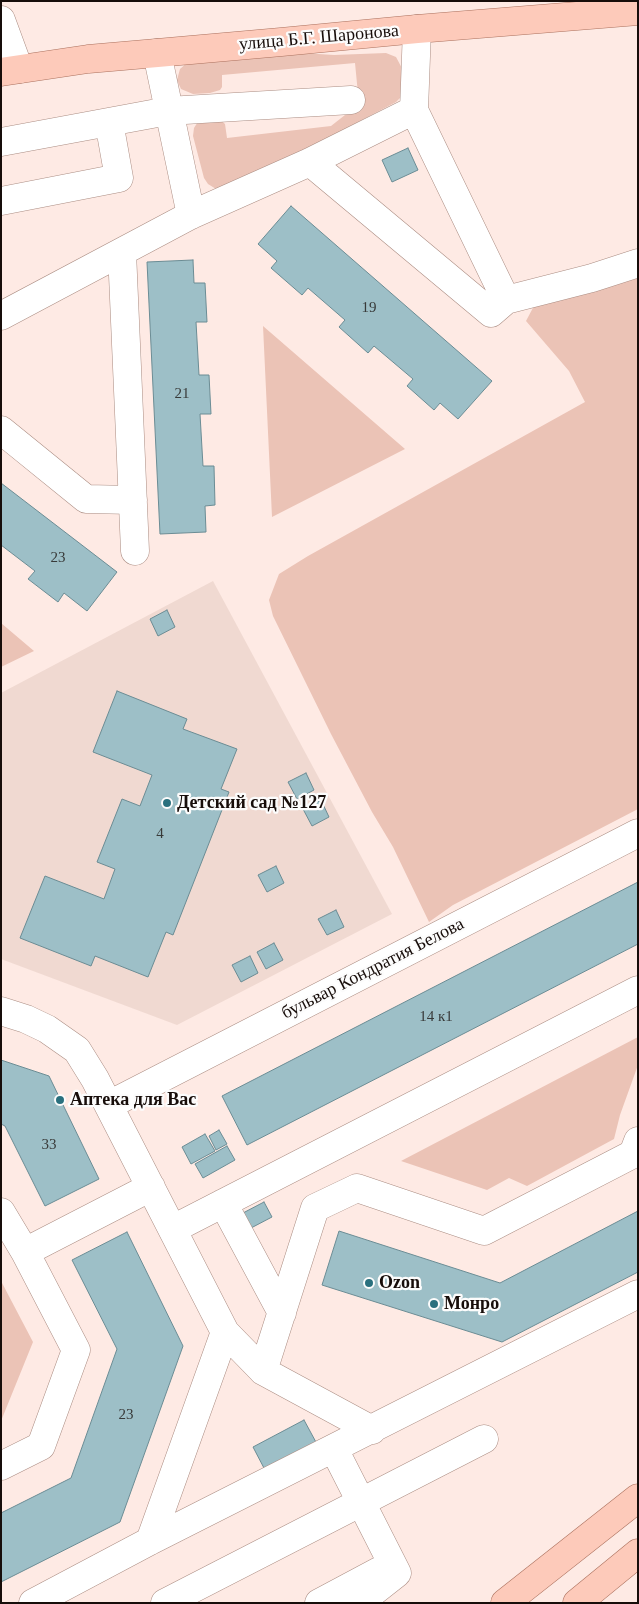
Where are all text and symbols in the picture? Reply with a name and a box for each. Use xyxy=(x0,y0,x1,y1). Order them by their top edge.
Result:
street label: улица Б.Г. Шаронова xyxy=(238,20,400,56)
house number: 19 xyxy=(362,299,376,317)
house number: 21 xyxy=(174,385,190,403)
house number: 23 xyxy=(50,549,66,567)
place label: Детский сад №127 xyxy=(177,792,326,814)
marker: Детский сад №127 xyxy=(161,797,173,809)
house number: 4 xyxy=(156,825,164,843)
street label: бульвар Кондратия Белова xyxy=(278,914,468,1024)
house number: 14 к1 xyxy=(419,1008,453,1026)
place label: Аптека для Вас xyxy=(70,1089,196,1111)
marker: Аптека для Вас xyxy=(54,1094,66,1106)
house number: 33 xyxy=(42,1136,56,1154)
place label: Ozon xyxy=(379,1272,420,1294)
marker: Ozon xyxy=(363,1277,375,1289)
place label: Монро xyxy=(444,1293,499,1315)
marker: Монро xyxy=(428,1298,440,1310)
house number: 23 xyxy=(118,1406,134,1424)

